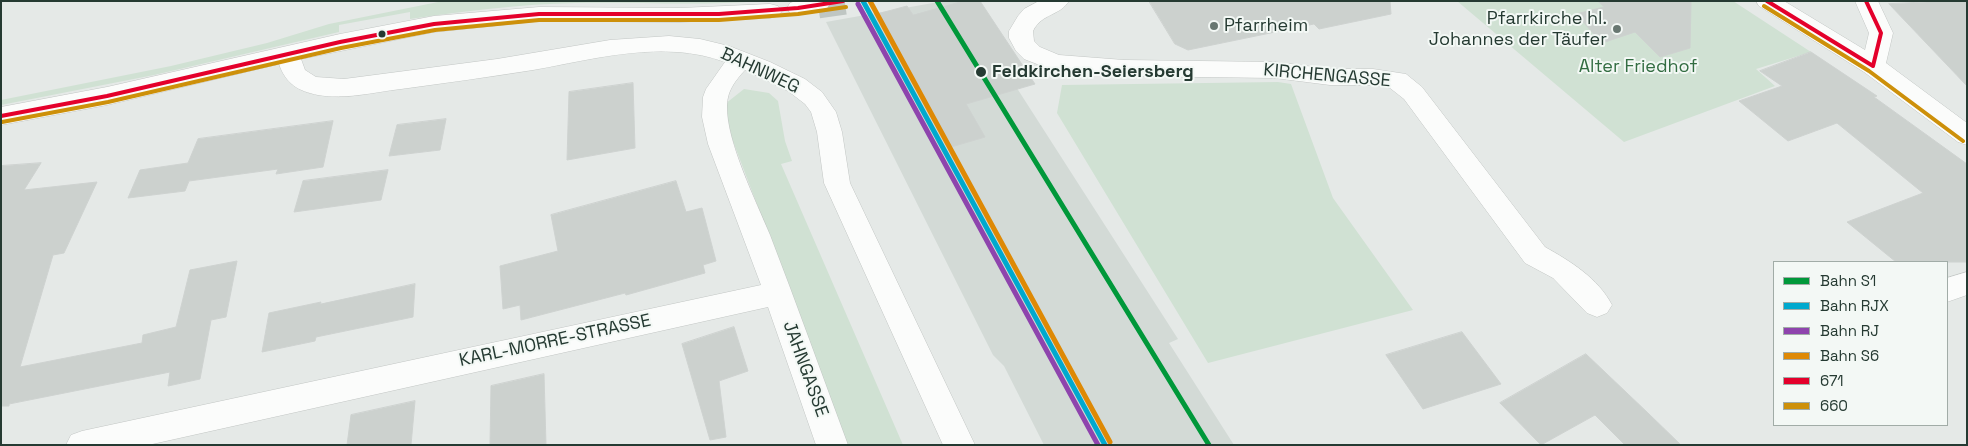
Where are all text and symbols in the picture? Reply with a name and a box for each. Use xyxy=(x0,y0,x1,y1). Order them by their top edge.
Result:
place label: Pfarrkirche hl. Johannes der Täufer xyxy=(1429,8,1607,50)
place label: Pfarrheim xyxy=(1224,15,1308,37)
marker: Pfarrheim xyxy=(1208,20,1220,32)
marker: Pfarrkirche hl. Johannes der Täufer xyxy=(1611,23,1623,35)
unlabelled marker xyxy=(377,29,387,39)
street label: BAHNWEG xyxy=(717,43,803,99)
park label: Alter Friedhof xyxy=(1579,56,1697,78)
street label: KIRCHENGASSE xyxy=(1263,60,1391,92)
place label: Feldkirchen-Seiersberg xyxy=(992,61,1194,83)
marker: Feldkirchen-Seiersberg xyxy=(974,65,988,79)
legend xyxy=(1773,261,1948,426)
text: Bahn S1 xyxy=(1820,271,1876,290)
text: Bahn RJX xyxy=(1820,296,1889,315)
street label: KARL-MORRE-STRASSE xyxy=(457,310,653,372)
street label: JAHNGASSE xyxy=(778,318,832,420)
text: Bahn RJ xyxy=(1820,321,1879,340)
text: Bahn S6 xyxy=(1820,346,1879,365)
text: 671 xyxy=(1820,371,1844,390)
text: 660 xyxy=(1820,396,1848,415)

